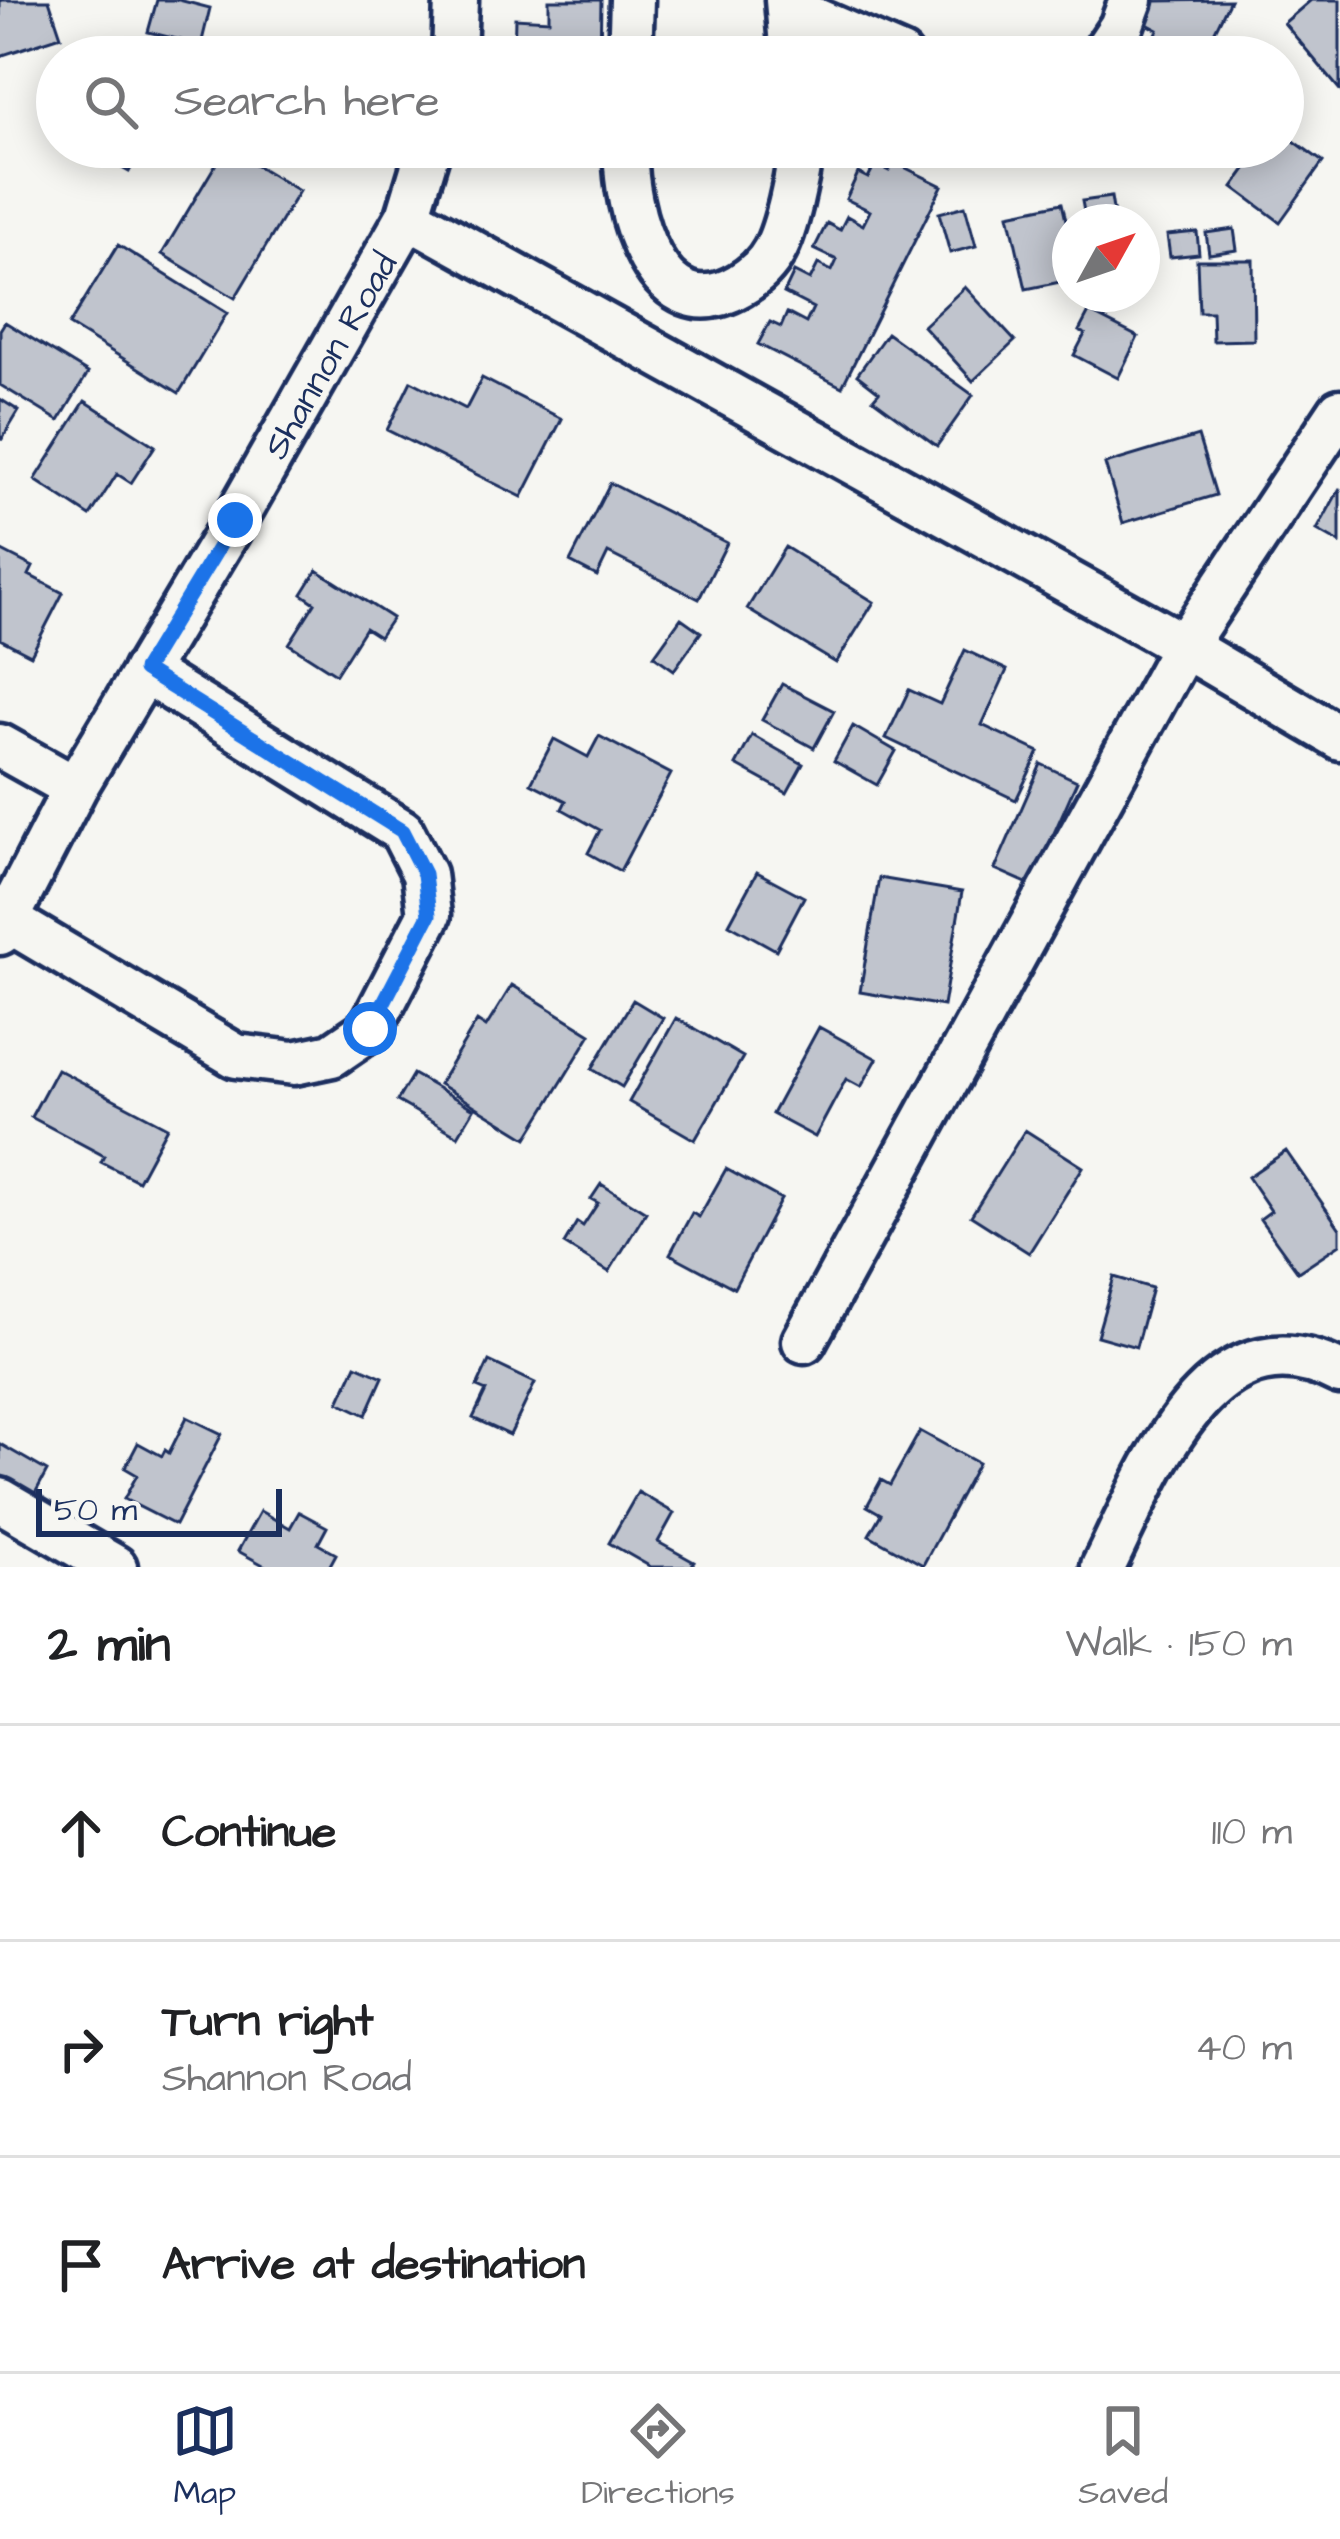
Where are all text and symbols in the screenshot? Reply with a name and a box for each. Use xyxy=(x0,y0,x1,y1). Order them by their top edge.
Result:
search box xyxy=(36,36,1304,168)
icon: search xyxy=(78,69,144,135)
text: Search here xyxy=(174,71,440,133)
north arrow xyxy=(1052,204,1160,312)
street label: Shannon Road xyxy=(251,244,411,469)
route end xyxy=(208,493,262,547)
route start xyxy=(343,1002,397,1056)
scale bar xyxy=(36,1483,282,1536)
text: 50 m xyxy=(54,1487,137,1533)
text: 2 min xyxy=(48,1610,171,1681)
text: Walk · 150 m xyxy=(1066,1618,1292,1672)
icon: ahead xyxy=(48,1800,114,1866)
text: Continue xyxy=(162,1802,336,1864)
text: 110 m xyxy=(1211,1806,1292,1860)
text: Turn right xyxy=(162,1991,374,2053)
icon: right xyxy=(48,2016,114,2082)
text: 40 m xyxy=(1195,2022,1292,2076)
text: Shannon Road xyxy=(162,2053,412,2107)
icon: arrive xyxy=(48,2232,114,2298)
text: Arrive at destination xyxy=(162,2234,585,2296)
tab: Map xyxy=(172,2398,238,2516)
tab: Directions xyxy=(581,2398,735,2516)
tab: Saved xyxy=(1078,2398,1168,2516)

